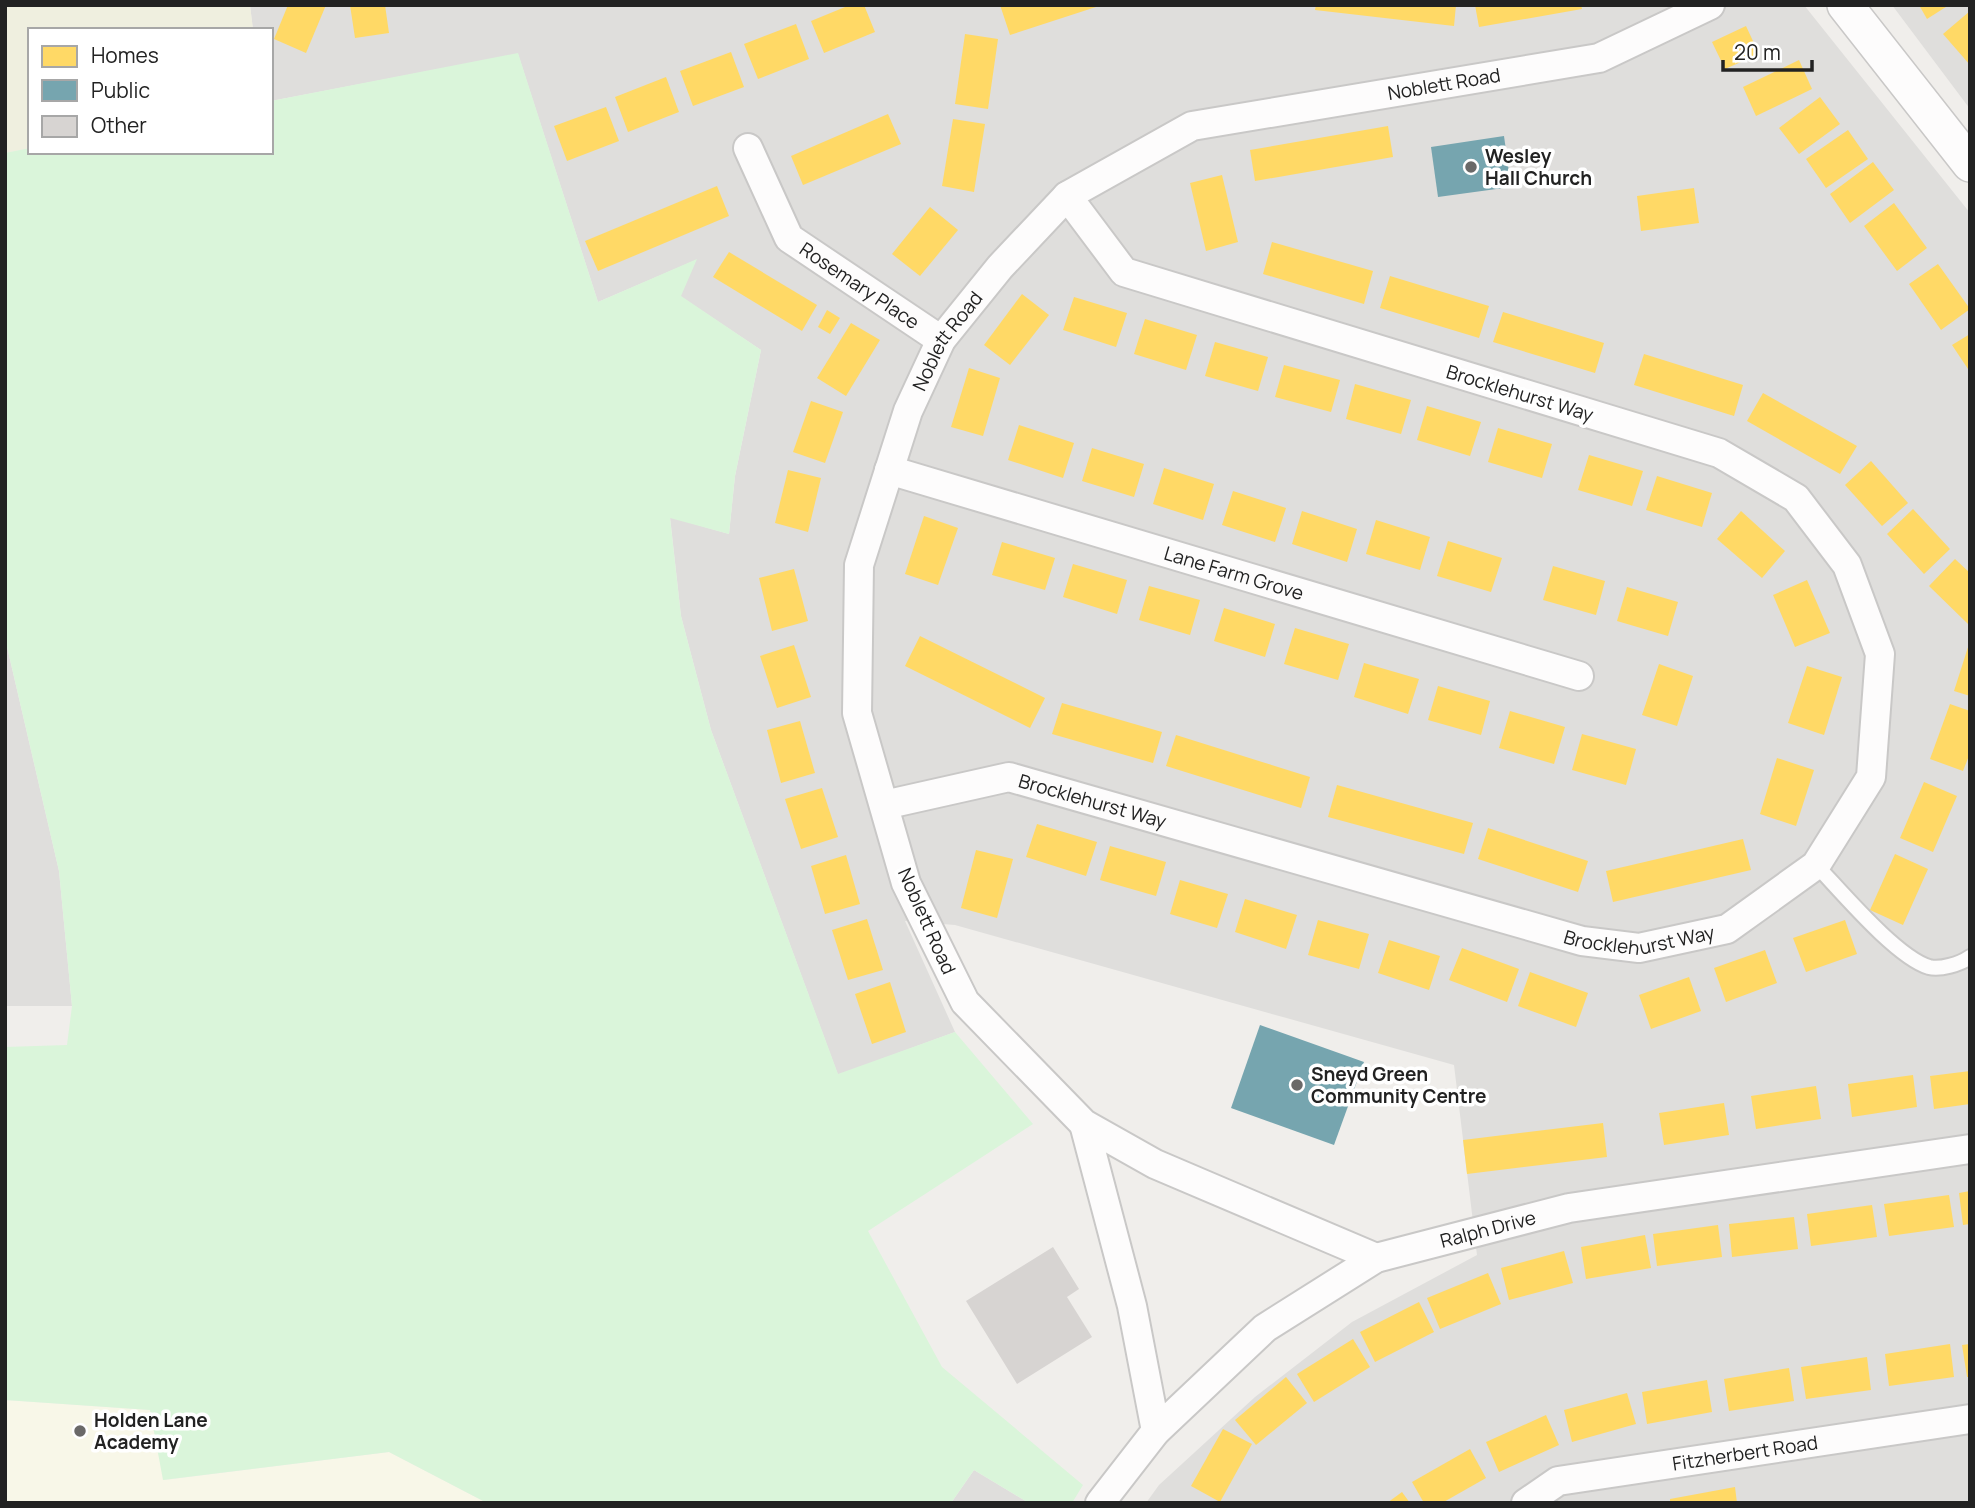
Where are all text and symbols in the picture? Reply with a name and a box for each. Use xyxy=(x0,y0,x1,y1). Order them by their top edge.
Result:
legend xyxy=(28,28,273,154)
scale bar xyxy=(1723,28,1812,72)
text: 20 m xyxy=(1734,38,1781,66)
text: Homes xyxy=(91,41,159,69)
street label: Noblett Road xyxy=(1386,62,1502,106)
text: Public xyxy=(91,76,150,104)
text: Other xyxy=(91,111,147,139)
place label: Wesley Hall Church xyxy=(1485,143,1592,191)
marker: Wesley Hall Church xyxy=(1463,159,1479,175)
street label: Rosemary Place xyxy=(795,236,925,335)
street label: Noblett Road xyxy=(906,286,988,395)
street label: Brocklehurst Way xyxy=(1443,358,1597,428)
street label: Lane Farm Grove xyxy=(1161,540,1307,606)
street label: Brocklehurst Way xyxy=(1016,767,1169,834)
street label: Noblett Road xyxy=(892,864,962,978)
street label: Brocklehurst Way xyxy=(1561,919,1717,961)
place label: Sneyd Green Community Centre xyxy=(1311,1061,1487,1109)
marker: Sneyd Green Community Centre xyxy=(1289,1077,1305,1093)
street label: Ralph Drive xyxy=(1437,1204,1538,1254)
place label: Holden Lane Academy xyxy=(94,1407,208,1455)
marker: Holden Lane Academy xyxy=(72,1423,88,1439)
street label: Fitzherbert Road xyxy=(1671,1429,1820,1477)

